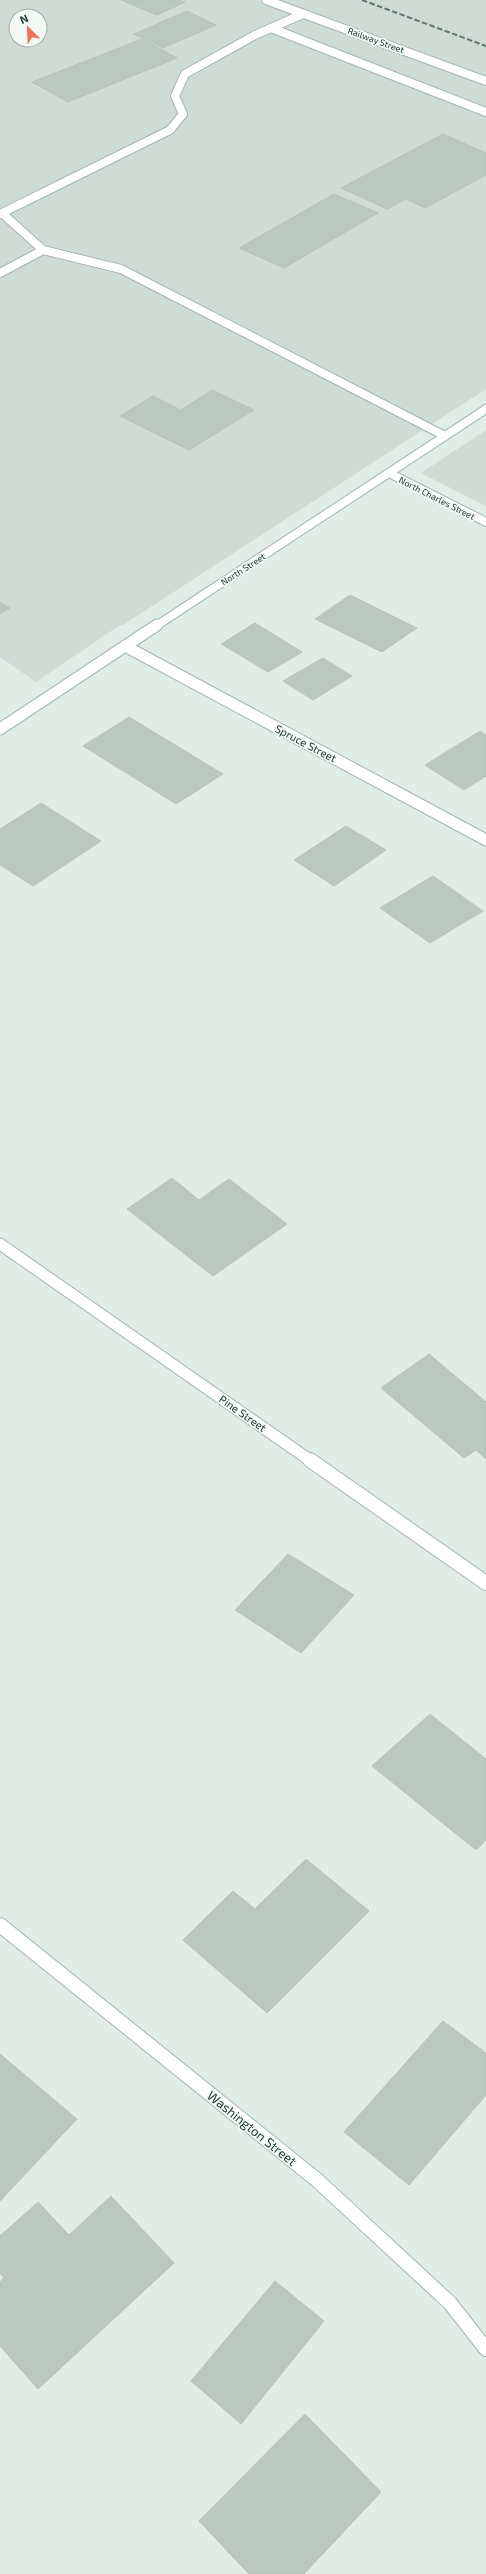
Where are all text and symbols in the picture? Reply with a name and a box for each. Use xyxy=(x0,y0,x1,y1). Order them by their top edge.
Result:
north arrow xyxy=(8,8,48,48)
text: N xyxy=(17,11,30,26)
street label: Railway Street xyxy=(346,25,406,55)
street label: North Charles Street xyxy=(397,474,477,522)
street label: North Street xyxy=(219,550,268,587)
street label: Spruce Street xyxy=(273,721,339,765)
street label: Pine Street xyxy=(217,1392,269,1434)
street label: Washington Street xyxy=(204,2087,300,2169)

